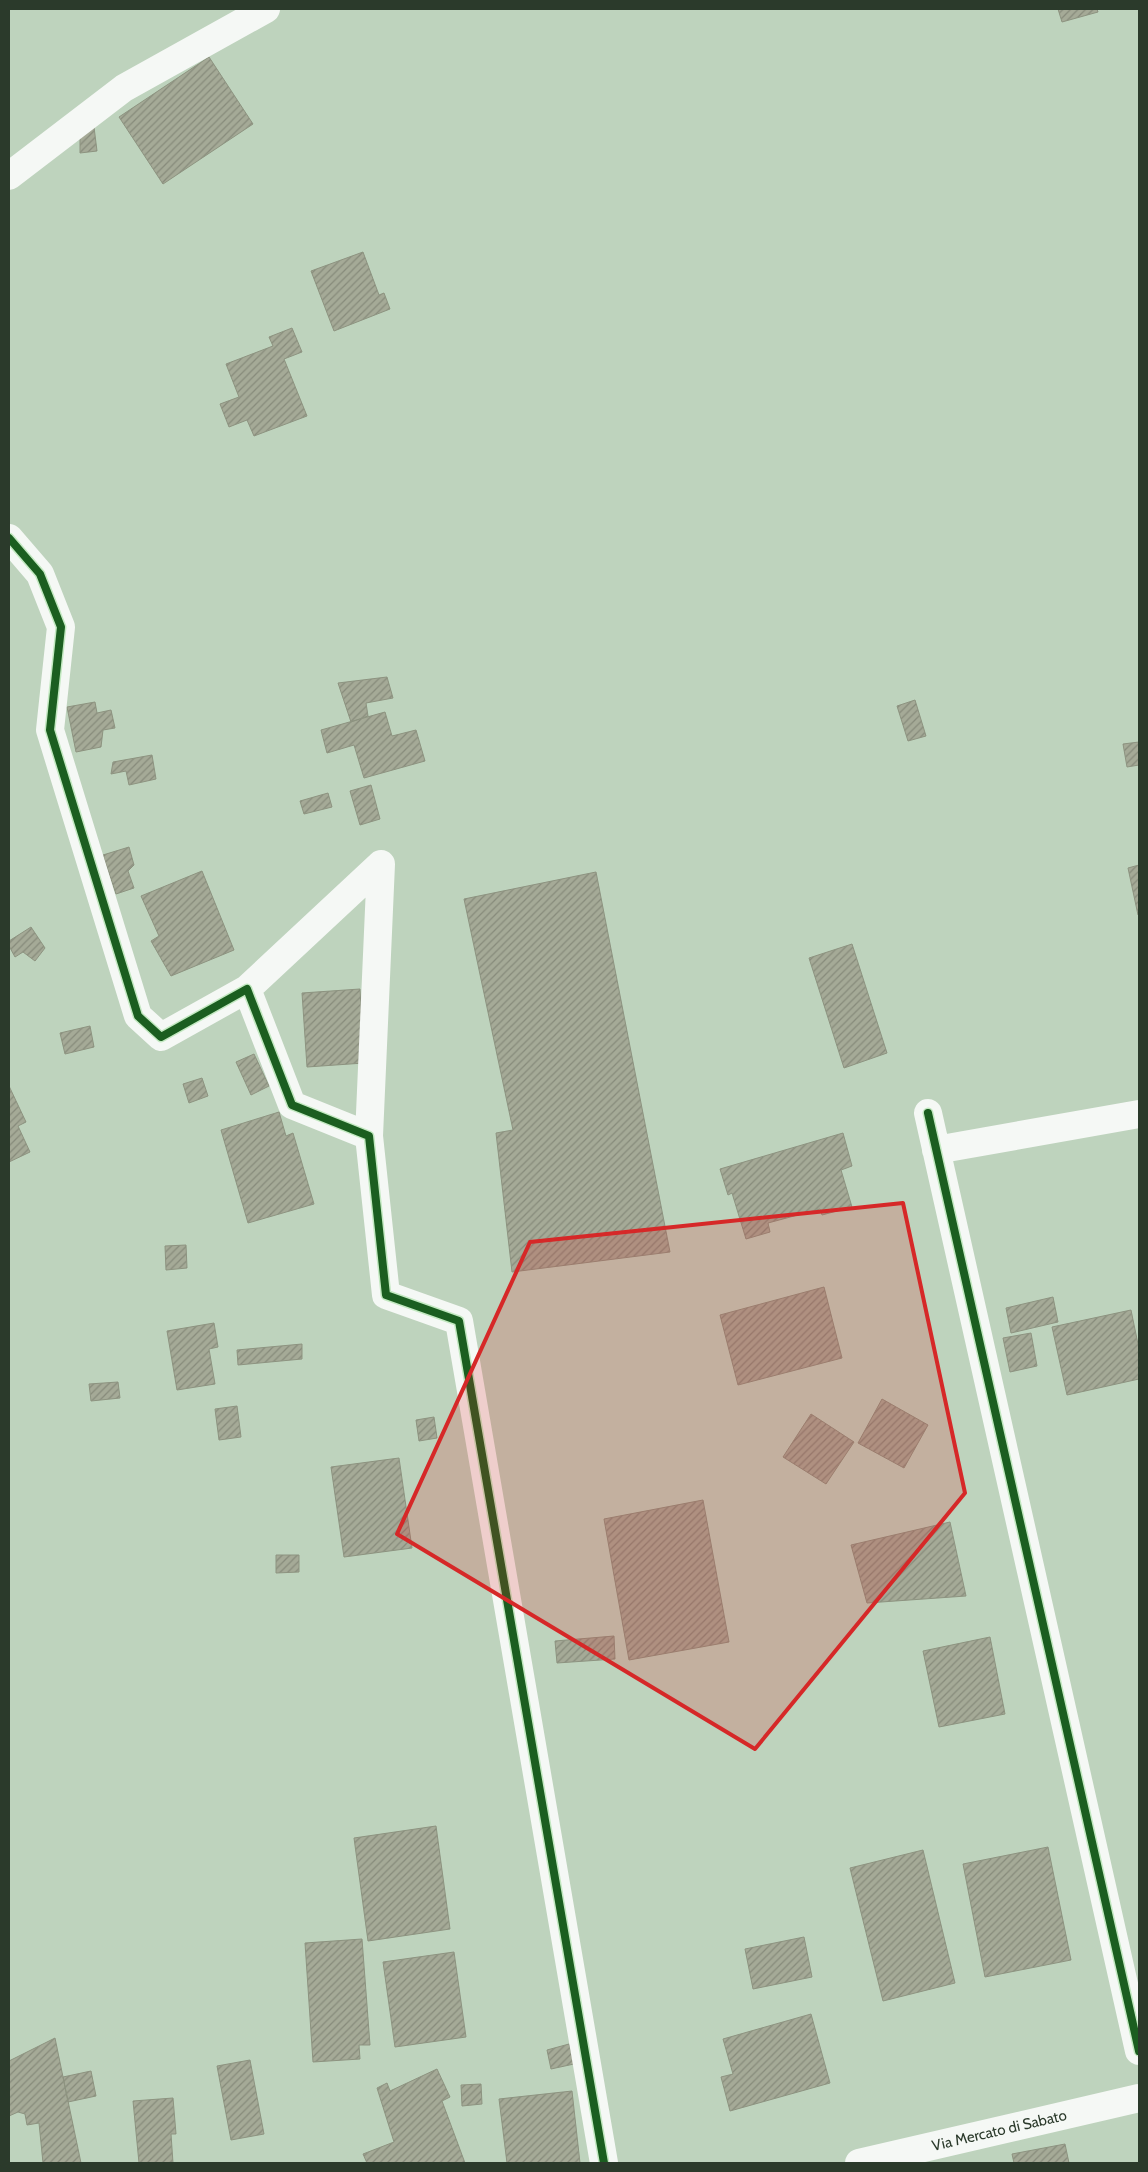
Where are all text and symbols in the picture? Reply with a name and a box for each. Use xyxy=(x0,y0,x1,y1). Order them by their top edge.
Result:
street label: Via Mercato di Sabato xyxy=(930,2106,1068,2155)

